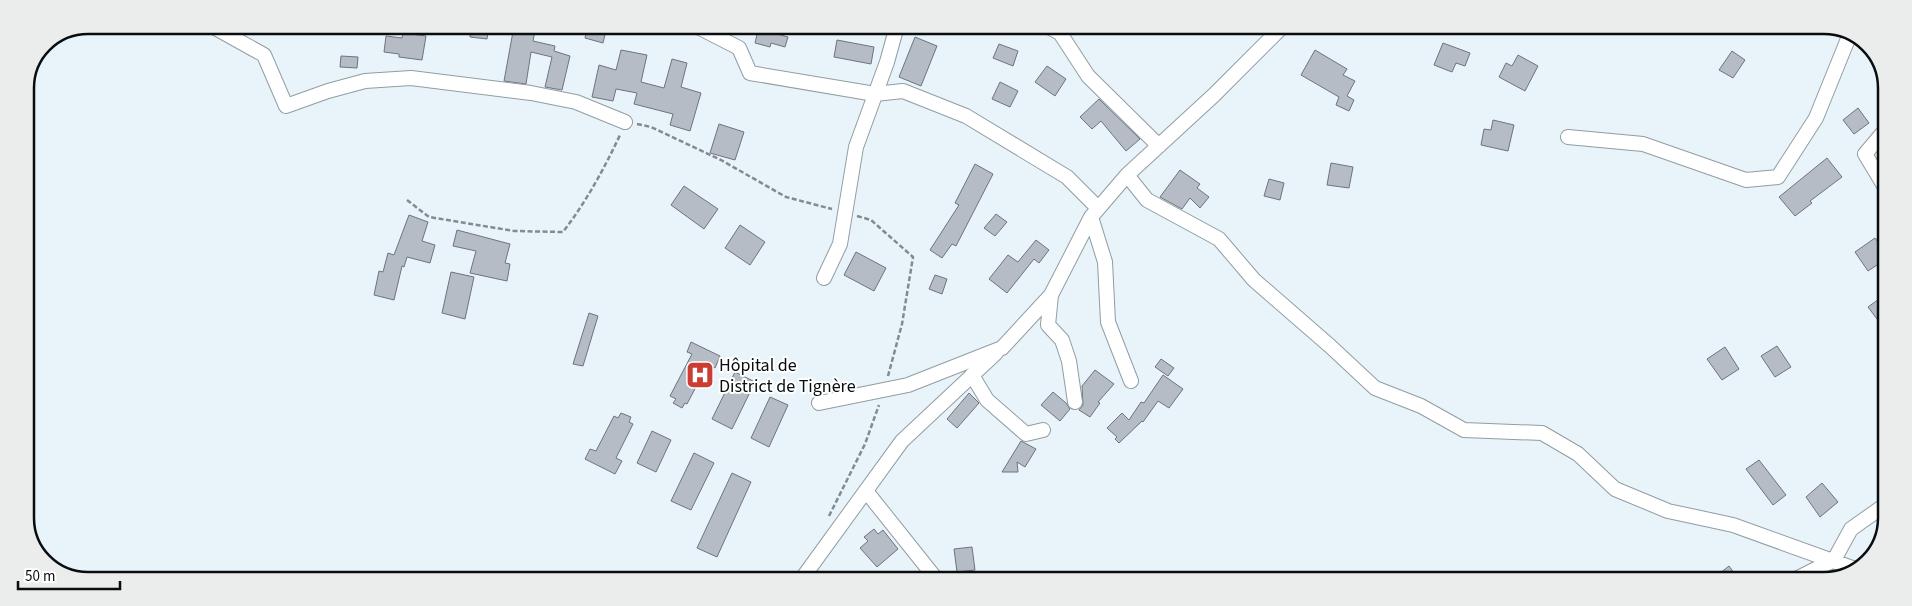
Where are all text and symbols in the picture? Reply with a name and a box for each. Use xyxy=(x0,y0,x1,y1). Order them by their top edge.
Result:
place label: Hôpital de District de Tignère xyxy=(719,353,856,399)
hospital icon: Hôpital de District de Tignère xyxy=(685,360,715,390)
scale bar xyxy=(18,558,120,590)
text: 50 m xyxy=(25,566,55,587)

